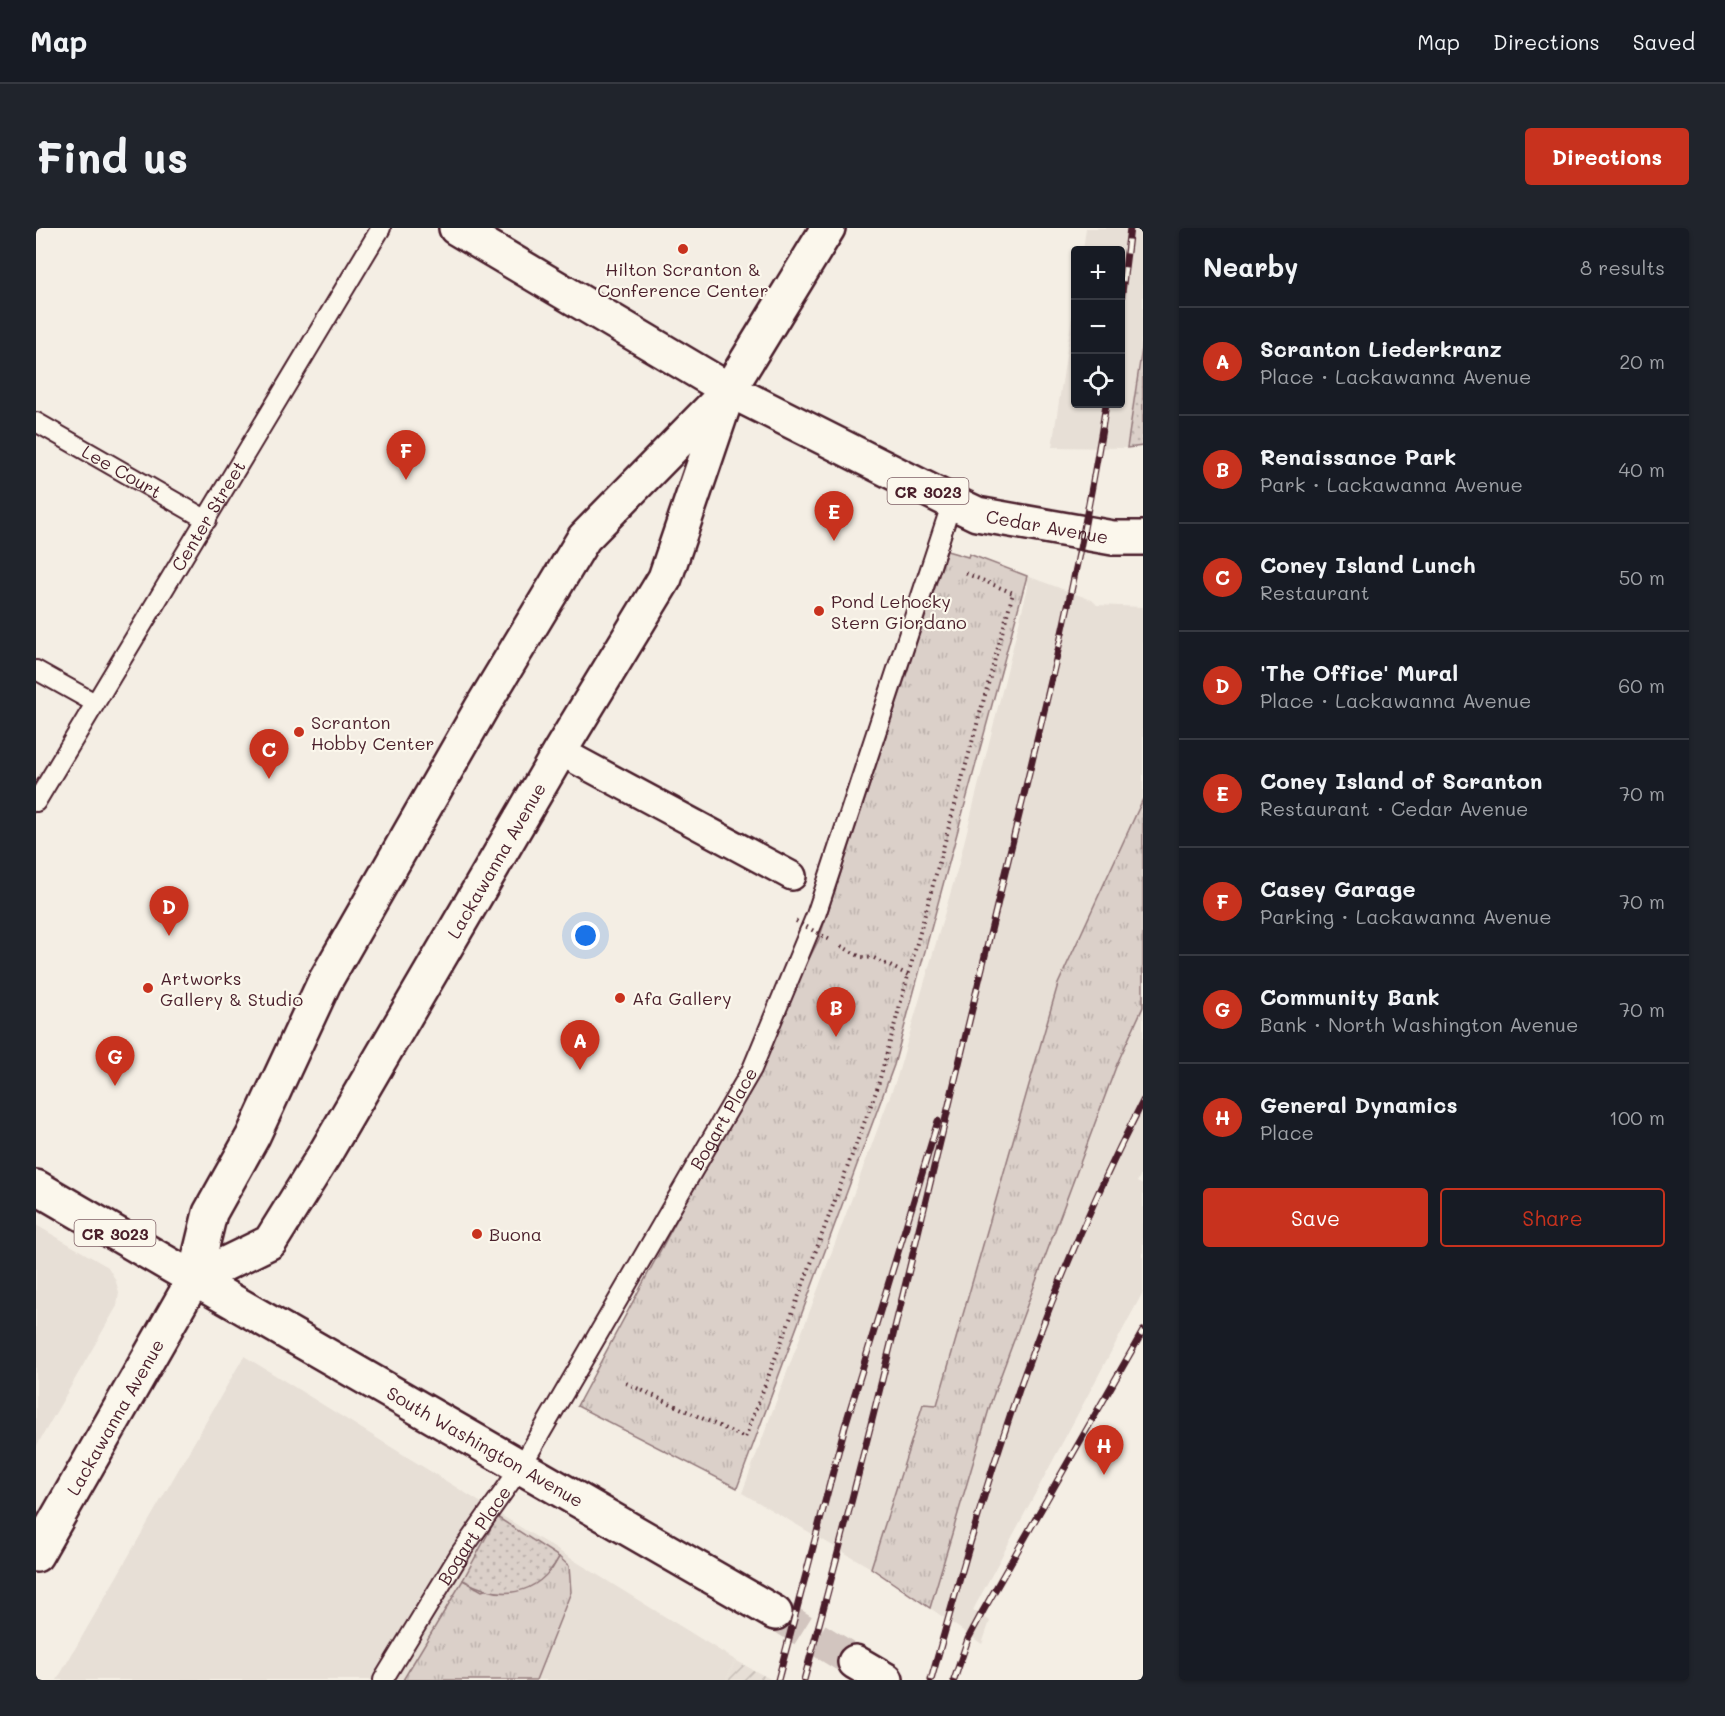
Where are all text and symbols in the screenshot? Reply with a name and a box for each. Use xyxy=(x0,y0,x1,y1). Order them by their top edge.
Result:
text: Map xyxy=(30,23,87,59)
text: Map xyxy=(1417,28,1460,55)
text: Directions xyxy=(1493,28,1600,55)
text: Saved xyxy=(1633,28,1695,55)
button: Directions xyxy=(1525,128,1689,185)
text: Find us xyxy=(36,129,188,184)
marker: Hilton Scranton & Conference Center xyxy=(676,242,690,256)
map controls xyxy=(1071,246,1125,408)
button: + xyxy=(1071,246,1125,300)
text: Nearby xyxy=(1203,250,1298,284)
text: 8 results xyxy=(1580,254,1665,280)
place label: Hilton Scranton & Conference Center xyxy=(597,257,769,302)
button: − xyxy=(1071,300,1125,354)
text: Scranton Liederkranz xyxy=(1260,334,1502,363)
text: A xyxy=(1216,348,1229,374)
text: 20 m xyxy=(1619,348,1665,374)
button: locate xyxy=(1071,354,1125,408)
text: Place · Lackawanna Avenue xyxy=(1260,363,1531,389)
pin: F xyxy=(386,430,425,480)
street label: Lee Court xyxy=(78,439,166,503)
text: Renaissance Park xyxy=(1260,442,1456,471)
street label: Center Street xyxy=(166,456,251,576)
text: B xyxy=(1216,456,1229,482)
text: 40 m xyxy=(1619,456,1665,482)
text: Park · Lackawanna Avenue xyxy=(1260,471,1523,497)
road number: CR 3023 xyxy=(888,478,968,504)
pin: E xyxy=(814,492,854,541)
street label: Cedar Avenue xyxy=(984,504,1110,549)
text: Coney Island Lunch xyxy=(1260,550,1475,579)
text: C xyxy=(1215,564,1230,590)
text: 50 m xyxy=(1619,564,1665,590)
text: Restaurant xyxy=(1260,579,1370,605)
place label: Pond Lehocky Stern Giordano xyxy=(831,589,967,634)
marker: Pond Lehocky Stern Giordano xyxy=(812,604,826,618)
text: 'The Office' Mural xyxy=(1260,658,1458,687)
text: D xyxy=(1215,672,1230,698)
text: 60 m xyxy=(1618,672,1665,698)
text: Place · Lackawanna Avenue xyxy=(1260,687,1531,713)
place label: Scranton Hobby Center xyxy=(311,710,435,755)
marker: Scranton Hobby Center xyxy=(292,725,306,739)
pin: C xyxy=(250,730,288,779)
text: Coney Island of Scranton xyxy=(1260,766,1542,795)
street label: Lackawanna Avenue xyxy=(441,778,551,943)
text: E xyxy=(1216,780,1229,806)
text: 70 m xyxy=(1619,780,1665,806)
text: Restaurant · Cedar Avenue xyxy=(1260,795,1528,821)
text: Casey Garage xyxy=(1260,874,1416,903)
pin: D xyxy=(150,886,188,936)
text: F xyxy=(1216,888,1229,914)
text: 70 m xyxy=(1619,888,1665,914)
text: Parking · Lackawanna Avenue xyxy=(1260,903,1552,929)
your location xyxy=(571,921,600,950)
place label: Artworks Gallery & Studio xyxy=(160,966,303,1011)
marker: Artworks Gallery & Studio xyxy=(141,981,155,995)
text: Community Bank xyxy=(1260,982,1440,1011)
place label: Afa Gallery xyxy=(632,986,732,1010)
pin: B xyxy=(816,988,856,1037)
marker: Afa Gallery xyxy=(613,991,627,1005)
text: G xyxy=(1215,996,1230,1022)
text: 70 m xyxy=(1619,996,1665,1022)
text: Bank · North Washington Avenue xyxy=(1260,1011,1578,1037)
pin: A xyxy=(560,1020,600,1070)
pin: G xyxy=(96,1036,134,1086)
street label: Bogart Place xyxy=(684,1063,763,1174)
text: General Dynamics xyxy=(1260,1090,1458,1119)
text: H xyxy=(1214,1104,1231,1130)
text: 100 m xyxy=(1609,1104,1665,1130)
text: Place xyxy=(1260,1119,1314,1145)
button: Save xyxy=(1203,1188,1428,1247)
button: Share xyxy=(1440,1188,1665,1247)
road number: CR 3023 xyxy=(74,1220,155,1246)
place label: Buona xyxy=(489,1222,542,1246)
marker: Buona xyxy=(470,1227,484,1241)
street label: Lackawanna Avenue xyxy=(61,1334,169,1500)
street label: South Washington Avenue xyxy=(383,1380,588,1512)
pin: H xyxy=(1084,1426,1124,1475)
street label: Bogart Place xyxy=(432,1481,516,1589)

